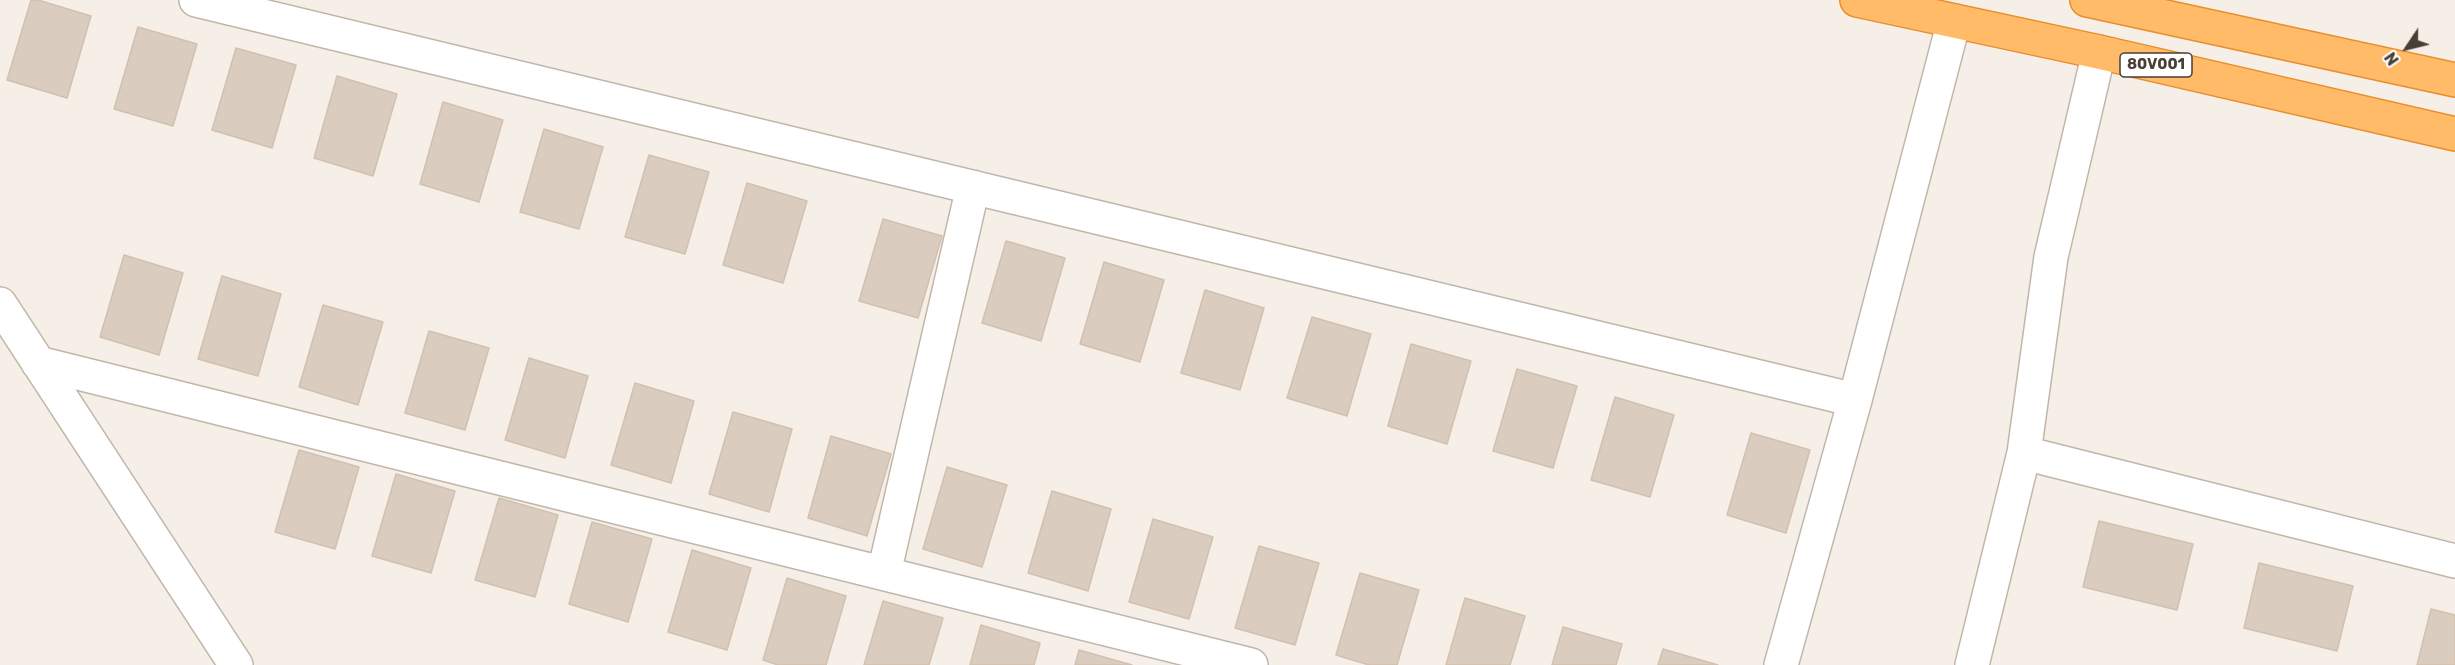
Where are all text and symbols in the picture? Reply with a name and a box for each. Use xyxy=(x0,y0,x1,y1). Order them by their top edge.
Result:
north arrow xyxy=(2377,18,2437,78)
text: N xyxy=(2381,48,2403,69)
road number: 80V001 xyxy=(2120,53,2192,77)

